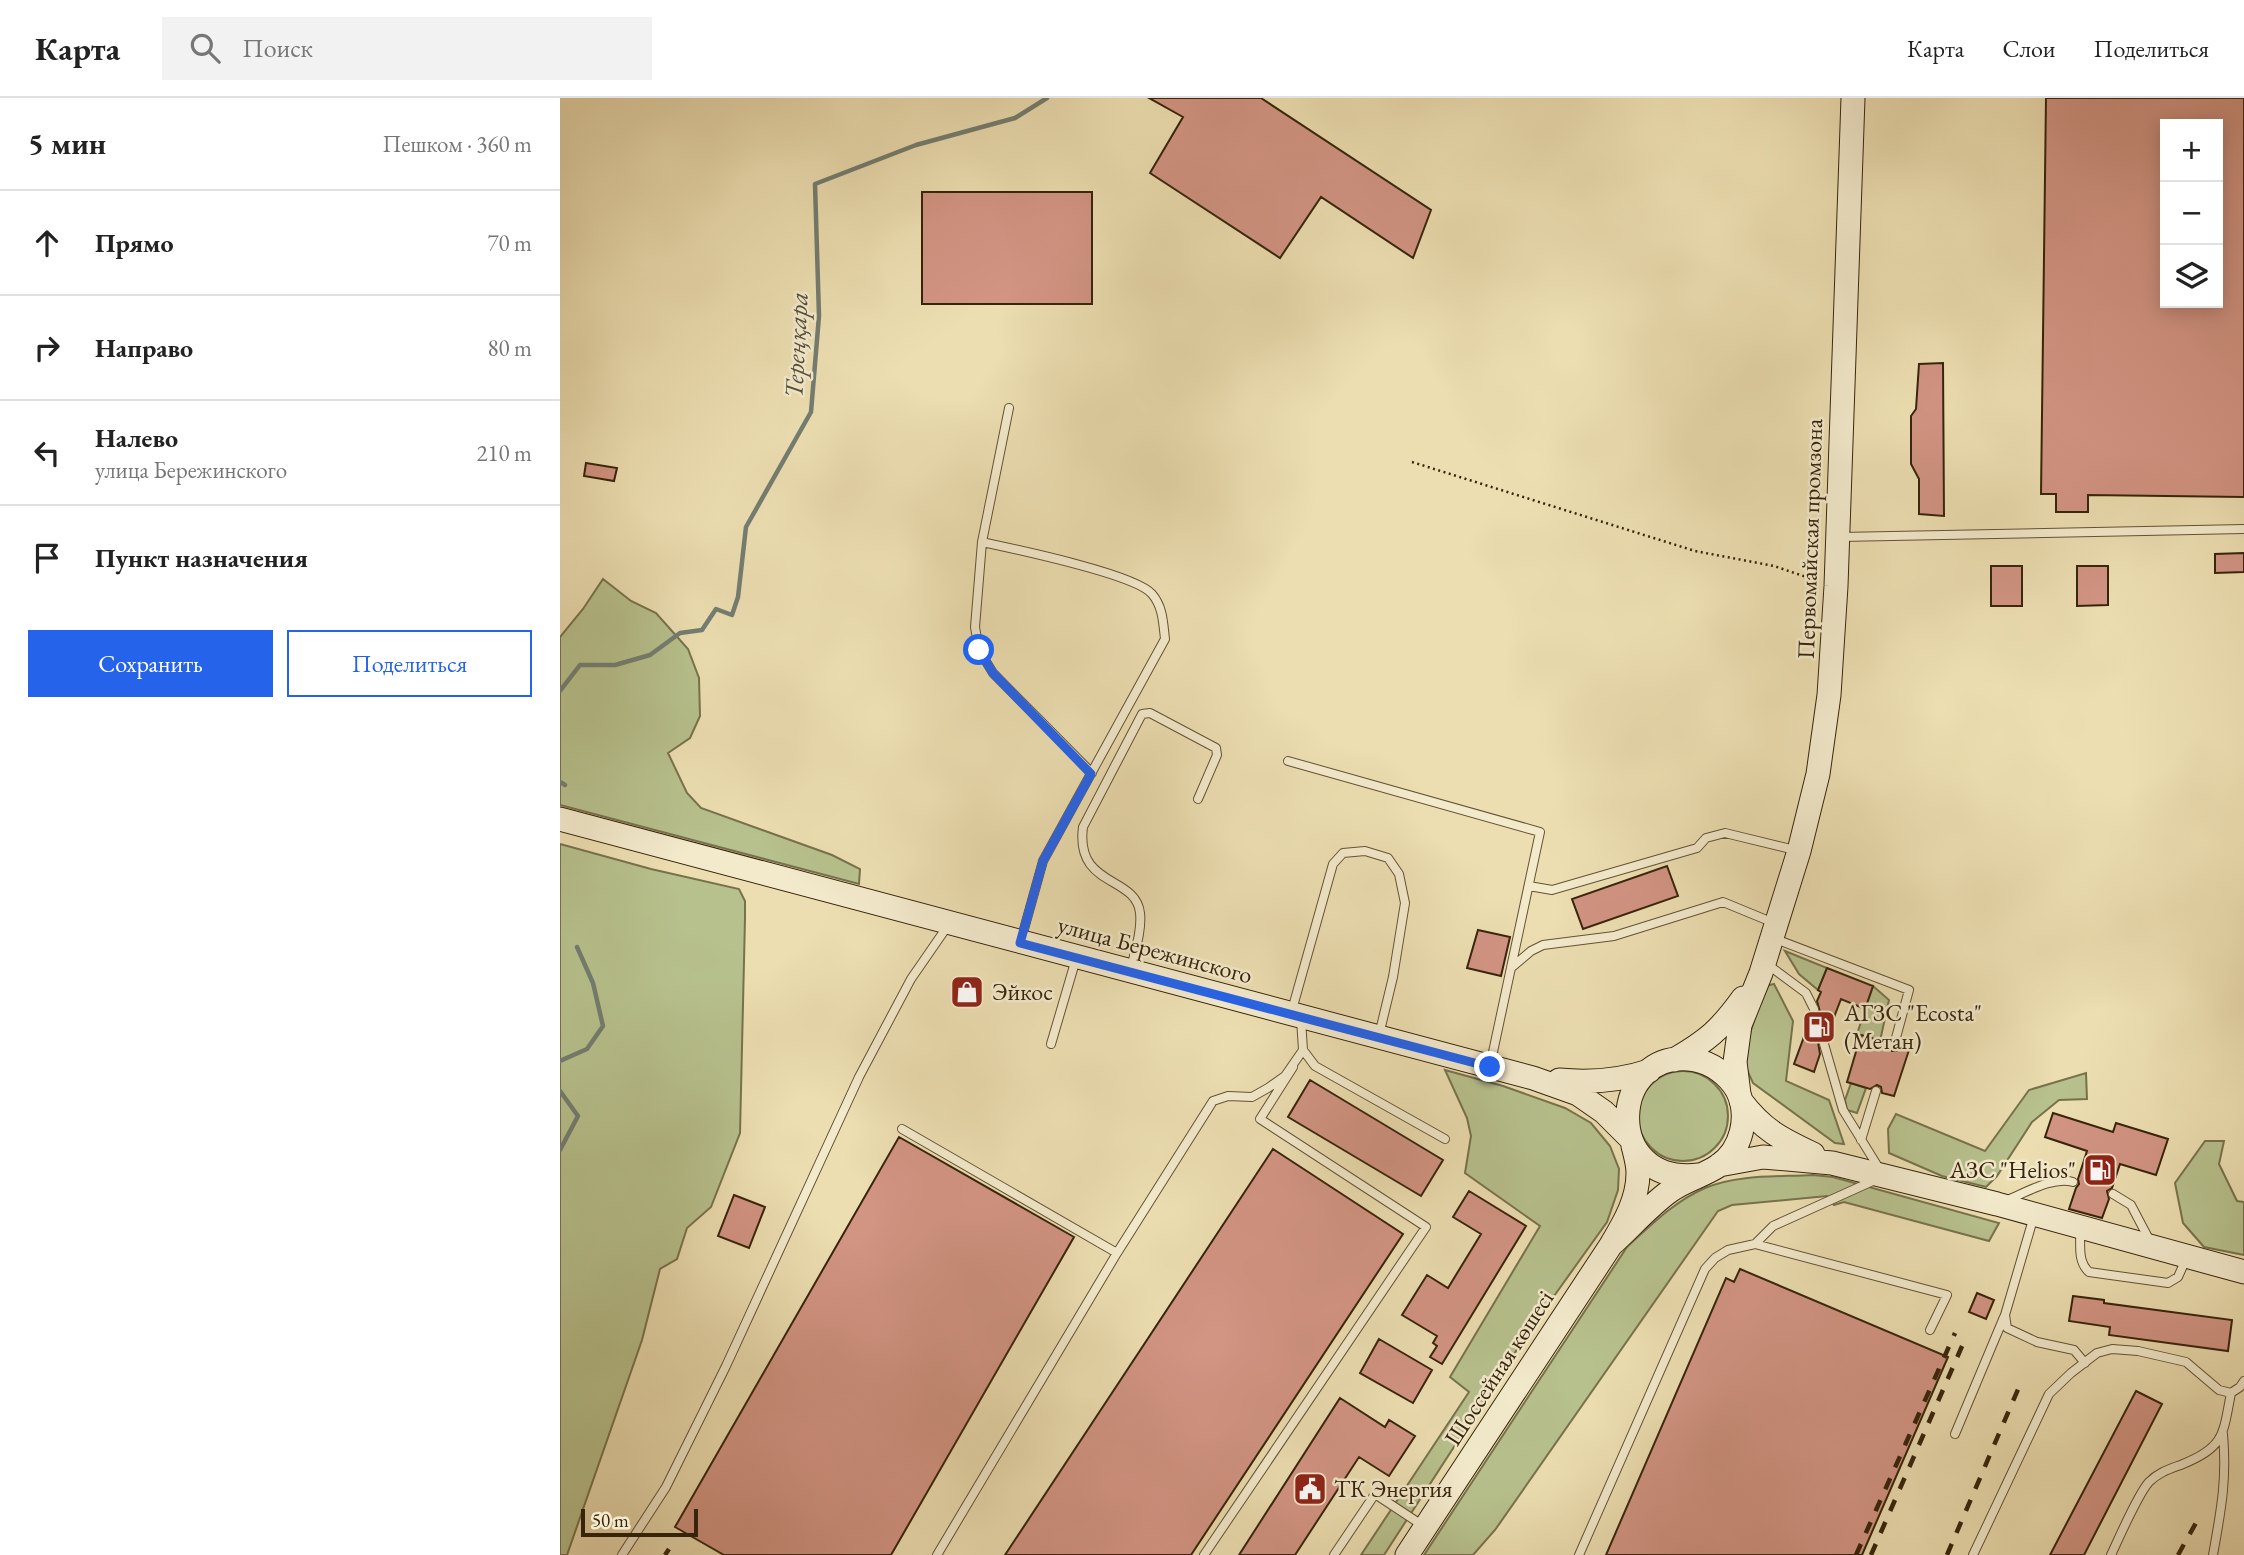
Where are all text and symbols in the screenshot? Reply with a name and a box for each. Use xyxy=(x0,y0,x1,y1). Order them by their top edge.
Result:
search box xyxy=(162,17,652,80)
text: Карта xyxy=(35,27,120,70)
icon: search xyxy=(186,29,224,67)
text: Поиск xyxy=(242,31,313,65)
text: Карта xyxy=(1907,33,1964,64)
text: Слои xyxy=(2002,33,2056,64)
text: Поделиться xyxy=(2094,33,2209,64)
map controls xyxy=(2160,119,2223,308)
button: + xyxy=(2160,119,2223,182)
text: 5 мин xyxy=(28,124,106,163)
text: Пешком · 360 m xyxy=(383,129,532,159)
button: − xyxy=(2160,182,2223,245)
icon: ahead xyxy=(28,224,66,262)
text: Прямо xyxy=(95,226,174,260)
text: 70 m xyxy=(487,228,532,258)
button: layers xyxy=(2160,245,2223,308)
water label: Тереңқара xyxy=(776,291,816,399)
icon: right xyxy=(28,329,66,367)
text: Направо xyxy=(95,331,193,365)
text: 80 m xyxy=(487,333,532,363)
street label: Первомайская промзона xyxy=(1790,418,1829,660)
text: Налево xyxy=(95,421,178,455)
icon: left xyxy=(28,434,66,472)
text: 210 m xyxy=(476,438,532,468)
text: улица Бережинского xyxy=(95,455,287,485)
icon: arrive xyxy=(28,539,66,577)
text: Пункт назначения xyxy=(95,541,308,575)
button: Сохранить xyxy=(28,630,273,697)
button: Поделиться xyxy=(287,630,532,697)
route start xyxy=(963,634,994,665)
street label: улица Бережинского xyxy=(1054,909,1256,990)
shop icon: Эйкос xyxy=(948,973,986,1011)
place label: Эйкос xyxy=(992,976,1053,1007)
place label: АГЗС "Ecosta" (Метан) xyxy=(1843,997,1982,1056)
fuel station icon: АГЗС "Ecosta" (Метан) xyxy=(1800,1008,1838,1046)
route end xyxy=(1474,1051,1505,1082)
fuel station icon: АЗС "Helios" xyxy=(2081,1151,2119,1189)
place label: АЗС "Helios" xyxy=(1948,1154,2076,1185)
street label: Шоссейная көшесі xyxy=(1437,1284,1560,1451)
public building icon: ТК Энергия xyxy=(1291,1470,1329,1508)
place label: ТК Энергия xyxy=(1334,1473,1453,1504)
scale bar xyxy=(581,1506,698,1538)
text: 50 m xyxy=(592,1508,629,1533)

